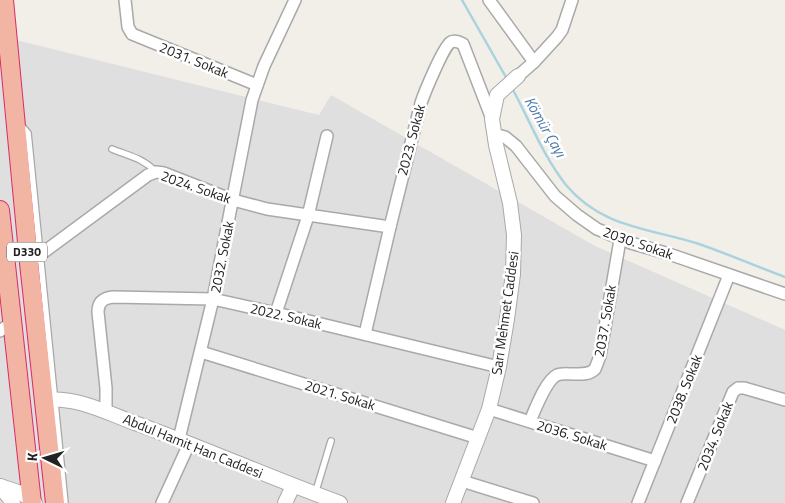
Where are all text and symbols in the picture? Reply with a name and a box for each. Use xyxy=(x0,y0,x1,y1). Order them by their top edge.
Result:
street label: 2031. Sokak xyxy=(156,36,232,83)
water label: Kömür Çayı xyxy=(519,92,573,162)
street label: 2023. Sokak xyxy=(391,102,430,178)
street label: 2024. Sokak xyxy=(158,165,234,208)
street label: 2032. Sokak xyxy=(204,219,239,295)
street label: 2030. Sokak xyxy=(600,221,676,264)
road number: D330 xyxy=(7,242,47,262)
street label: Sarı Mehmet Caddesi xyxy=(485,250,524,376)
street label: 2037. Sokak xyxy=(588,283,621,359)
street label: 2022. Sokak xyxy=(248,297,324,334)
street label: 2038. Sokak xyxy=(660,351,707,427)
street label: 2021. Sokak xyxy=(302,374,378,415)
street label: 2034. Sokak xyxy=(691,398,738,474)
street label: Abdul Hamit Han Caddesi xyxy=(120,408,266,483)
street label: 2036. Sokak xyxy=(534,414,610,455)
north arrow xyxy=(20,433,70,483)
text: K xyxy=(21,451,42,462)

